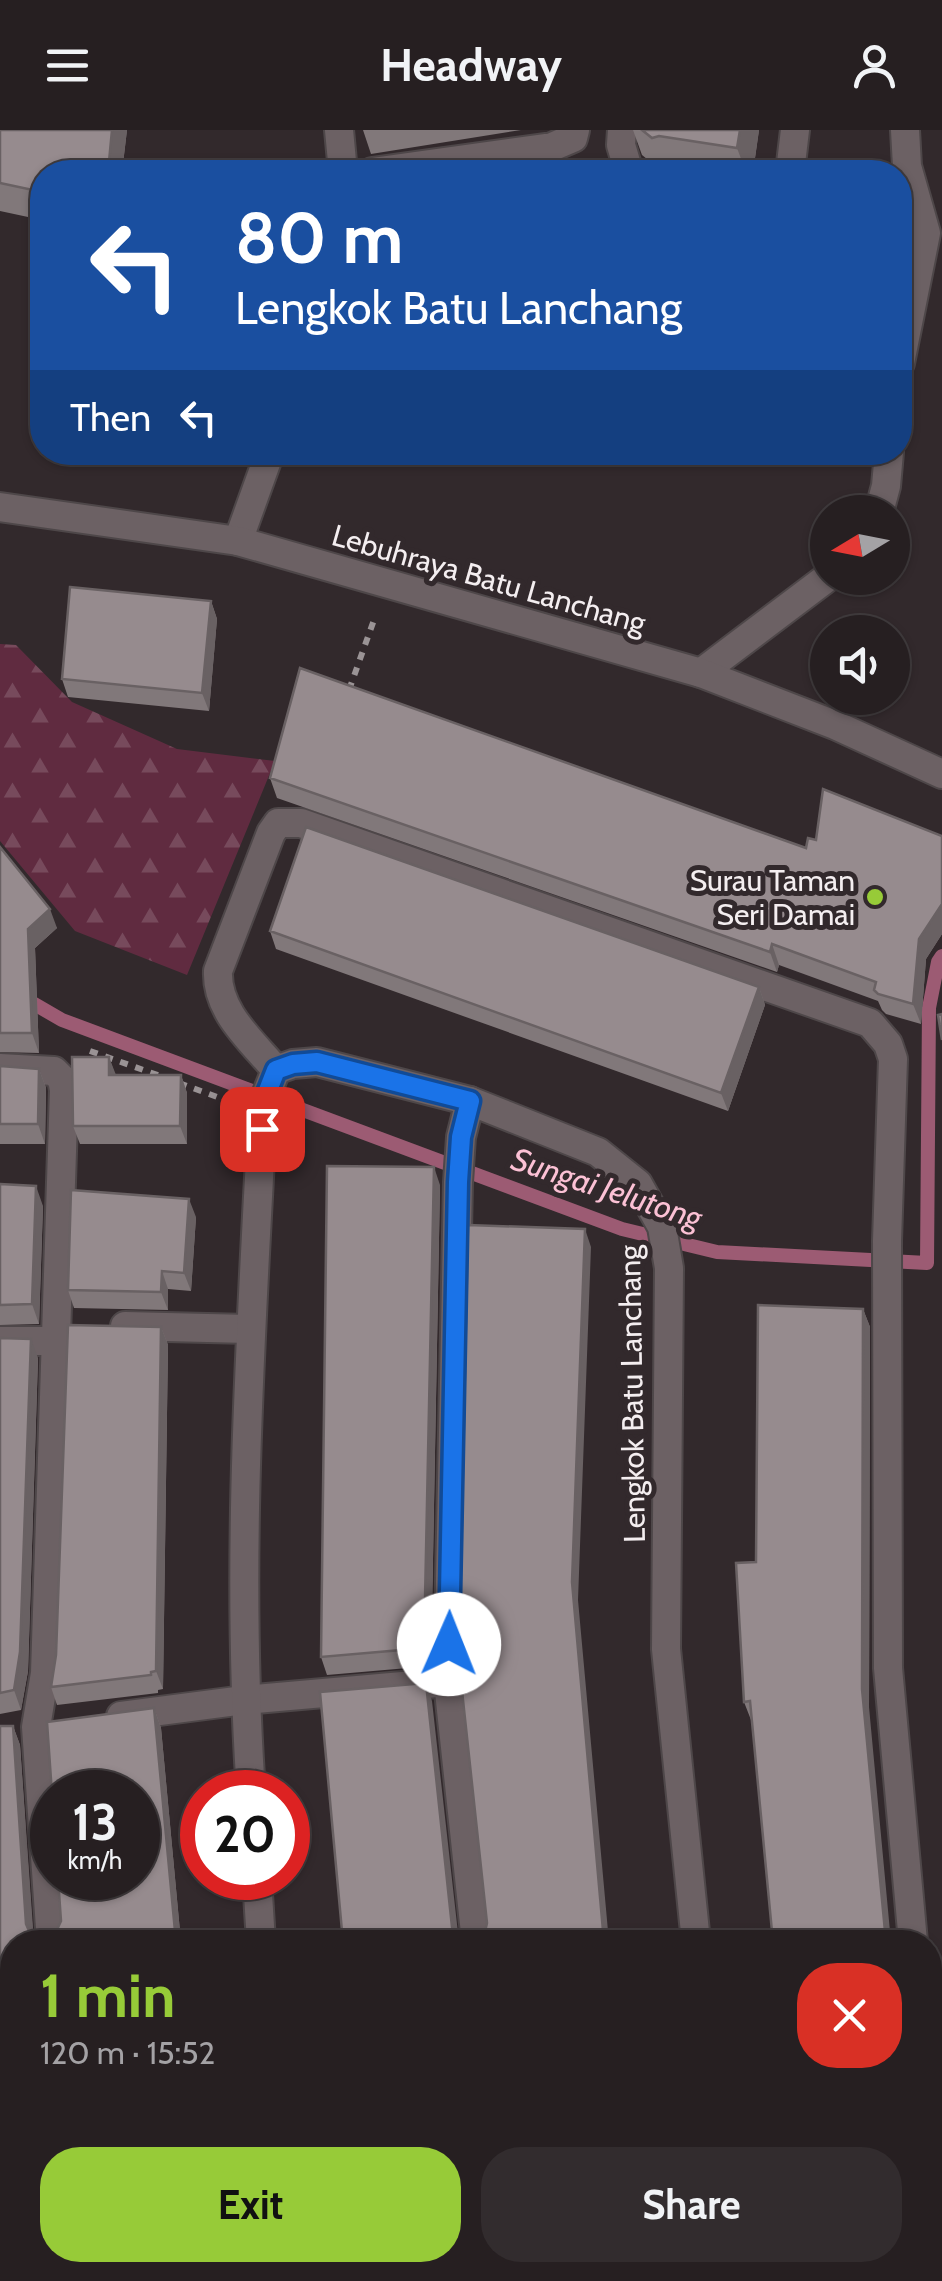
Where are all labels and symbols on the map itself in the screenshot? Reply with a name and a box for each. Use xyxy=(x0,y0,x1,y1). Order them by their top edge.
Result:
north arrow xyxy=(810,495,910,595)
street label: Lebuhraya Batu Lanchang xyxy=(328,516,651,642)
place label: Surau Taman Seri Damai xyxy=(690,862,855,933)
marker: Surau Taman Seri Damai xyxy=(864,886,886,908)
pin xyxy=(220,1087,305,1172)
water label: Sungai Jelutong xyxy=(507,1139,708,1238)
street label: Lengkok Batu Lanchang xyxy=(611,1244,653,1543)
position arrow xyxy=(397,1592,501,1696)
speed limit sign: 20 xyxy=(180,1770,310,1900)

